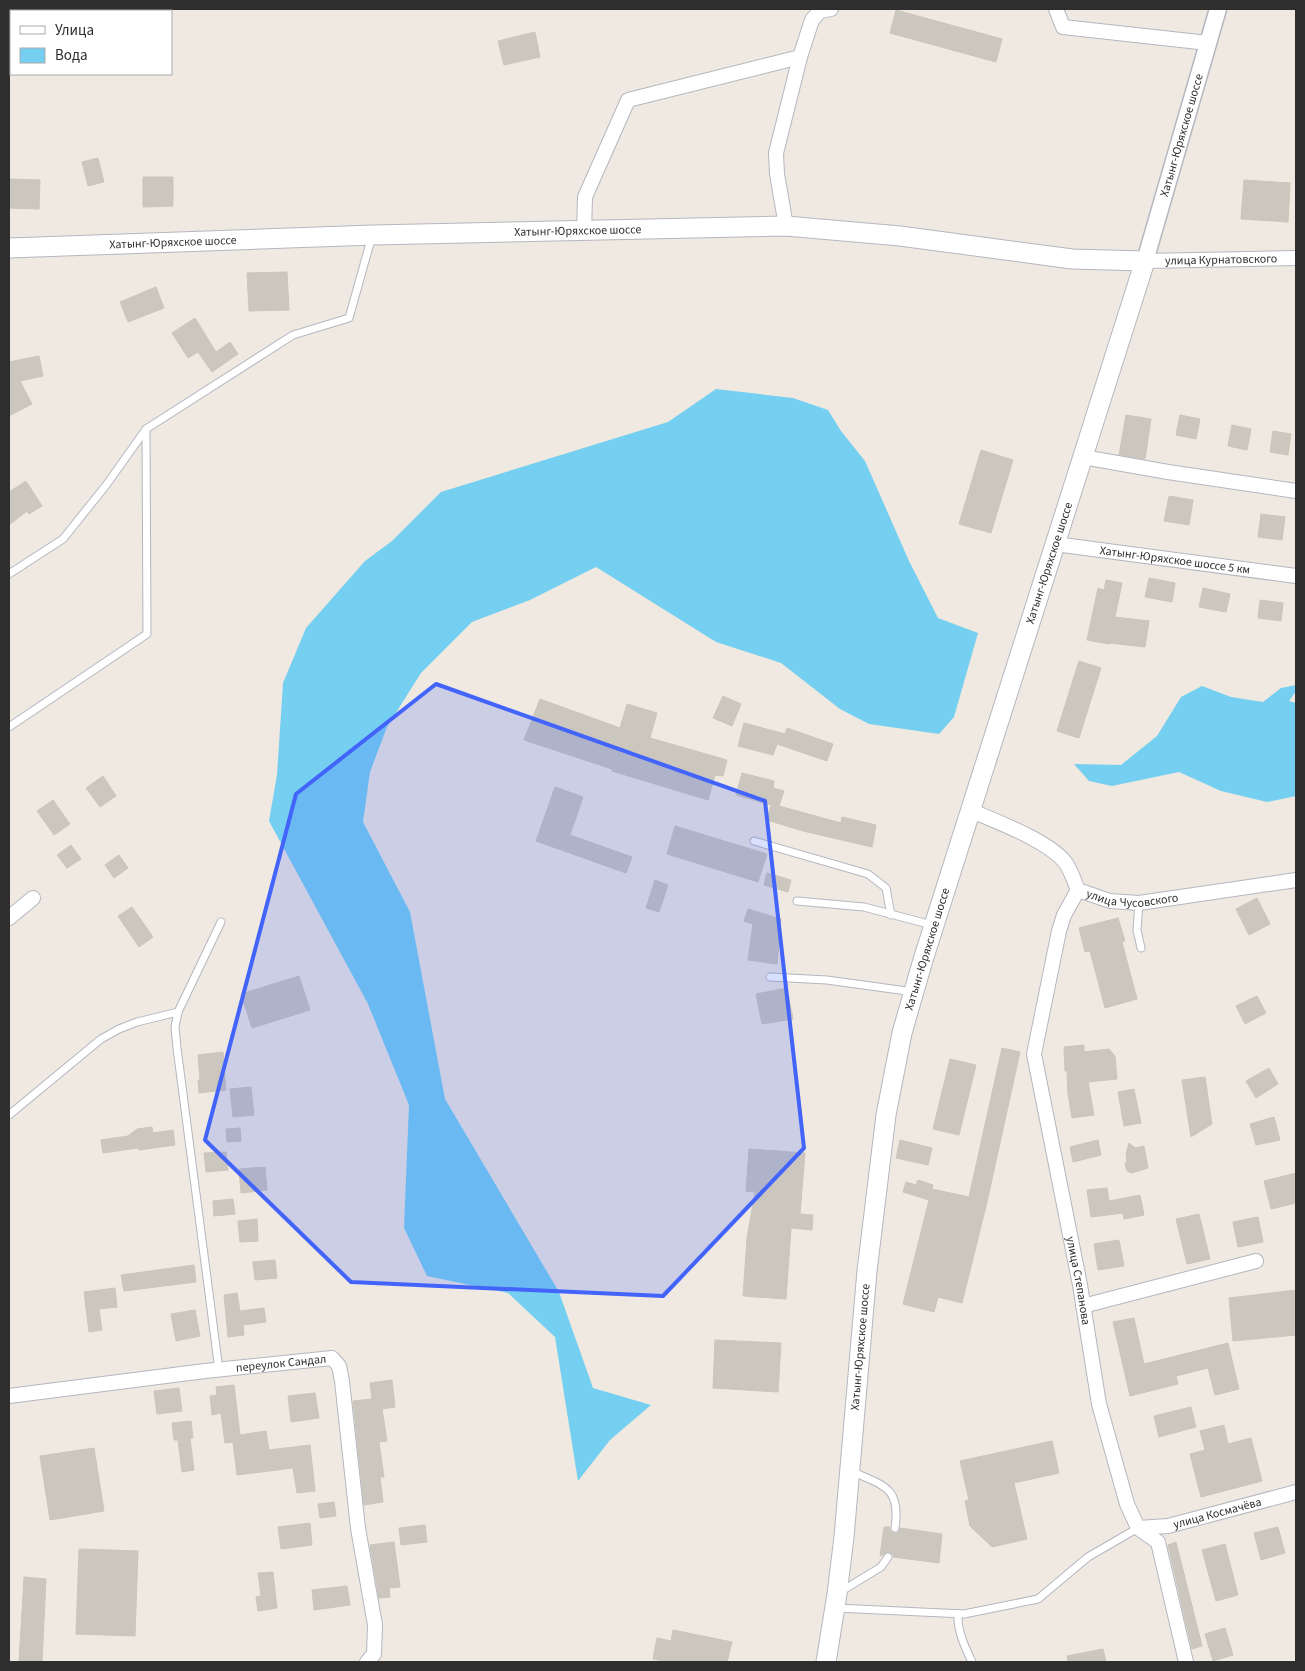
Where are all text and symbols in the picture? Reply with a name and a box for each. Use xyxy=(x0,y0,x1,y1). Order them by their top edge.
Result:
legend xyxy=(10,10,172,75)
text: Улица xyxy=(55,20,94,41)
text: Вода xyxy=(55,45,88,66)
street label: Хатынг-Юряхское шоссе xyxy=(1156,72,1208,199)
street label: Хатынг-Юряхское шоссе xyxy=(514,221,642,241)
street label: Хатынг-Юряхское шоссе xyxy=(109,232,237,253)
street label: улица Курнатовского xyxy=(1165,250,1277,270)
street label: Хатынг-Юряхское шоссе xyxy=(1022,500,1077,626)
street label: Хатынг-Юряхское шоссе 5 км xyxy=(1099,542,1251,579)
street label: улица Чусовского xyxy=(1084,885,1180,912)
street label: Хатынг-Юряхское шоссе xyxy=(901,886,954,1012)
street label: улица Степанова xyxy=(1062,1235,1094,1326)
street label: Хатынг-Юряхское шоссе xyxy=(846,1283,875,1411)
street label: переулок Сандал xyxy=(235,1351,327,1377)
street label: улица Космачёва xyxy=(1171,1494,1263,1533)

